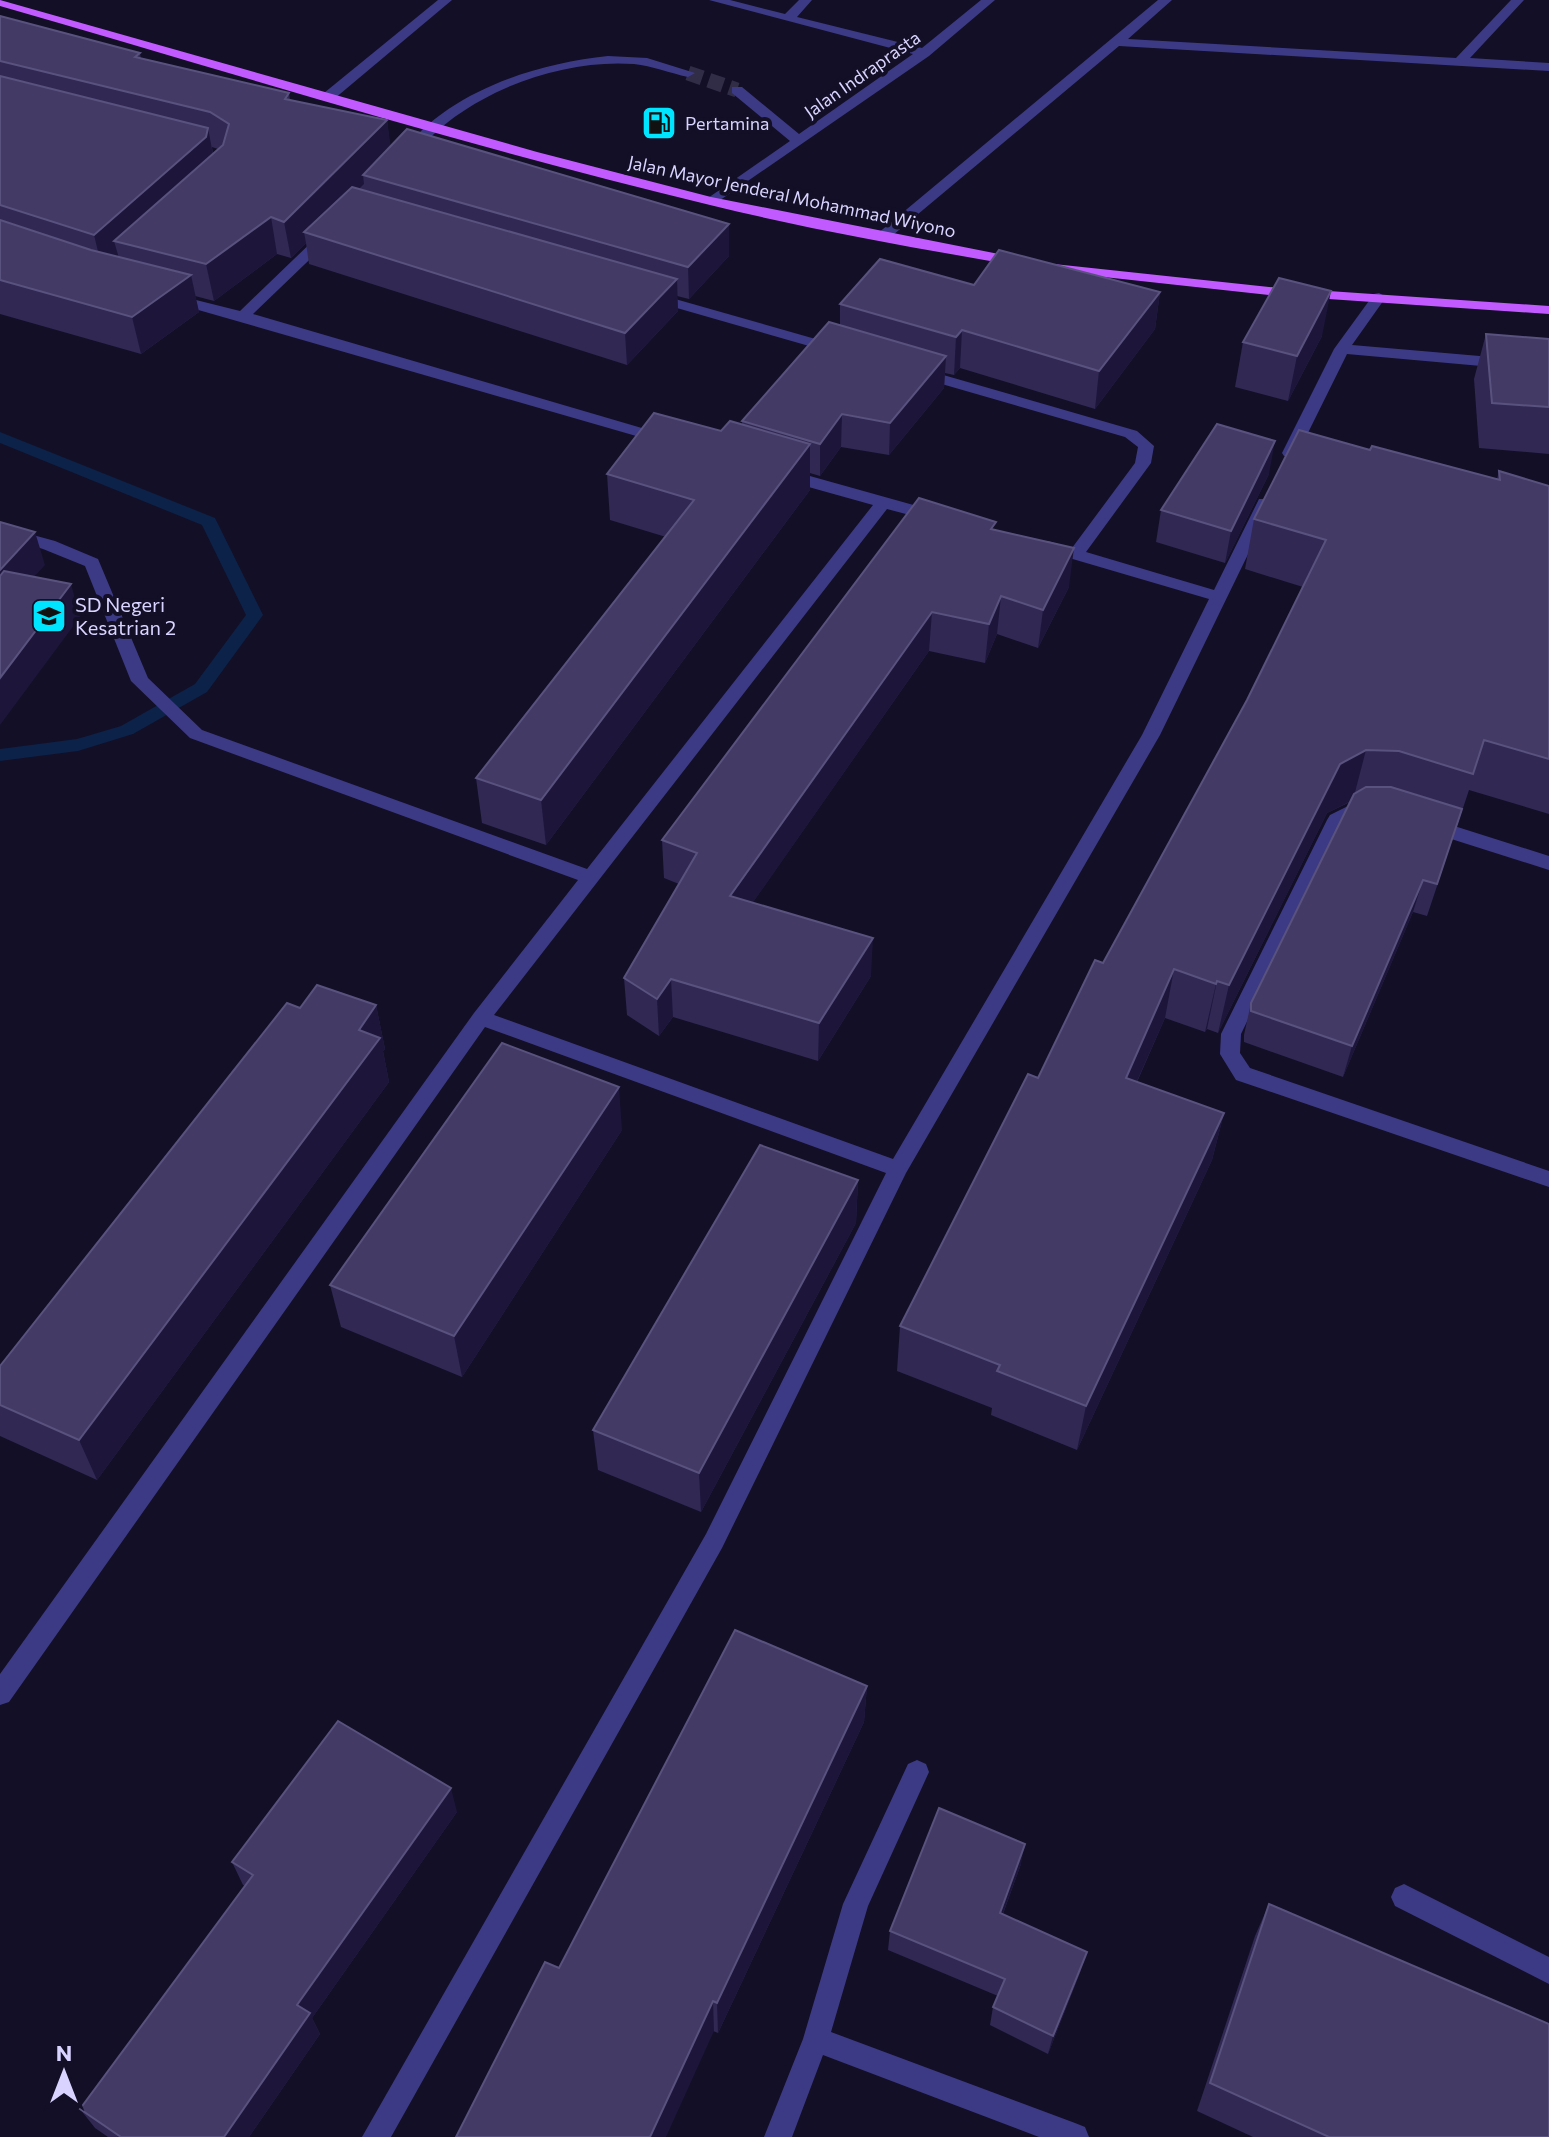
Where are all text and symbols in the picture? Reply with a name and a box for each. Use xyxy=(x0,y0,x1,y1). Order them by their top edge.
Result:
street label: Jalan Indraprasta xyxy=(800,26,924,122)
fuel station icon: Pertamina xyxy=(640,104,678,142)
place label: Pertamina xyxy=(685,112,770,134)
street label: Jalan Mayor Jenderal Mohammad Wiyono xyxy=(626,150,958,242)
place label: SD Negeri Kesatrian 2 xyxy=(75,592,176,639)
school or university icon: SD Negeri Kesatrian 2 xyxy=(30,597,68,635)
north arrow xyxy=(24,2033,104,2113)
text: N xyxy=(56,2039,72,2066)

